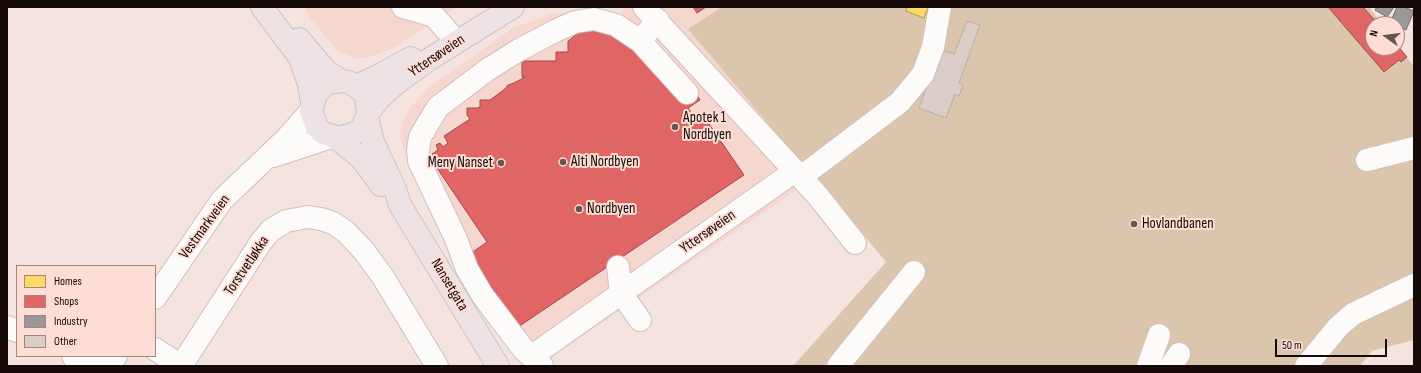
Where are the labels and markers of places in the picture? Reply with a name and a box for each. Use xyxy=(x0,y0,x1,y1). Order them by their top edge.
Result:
place label: Apotek 1 Nordbyen xyxy=(683,109,731,144)
marker: Apotek 1 Nordbyen xyxy=(670,122,680,132)
place label: Alti Nordbyen xyxy=(571,153,639,171)
place label: Meny Nanset xyxy=(428,154,493,172)
marker: Alti Nordbyen xyxy=(558,157,568,167)
marker: Meny Nanset xyxy=(496,158,506,168)
place label: Nordbyen xyxy=(587,200,635,218)
marker: Nordbyen xyxy=(574,204,584,214)
place label: Hovlandbanen xyxy=(1142,215,1214,233)
marker: Hovlandbanen xyxy=(1129,219,1139,229)

